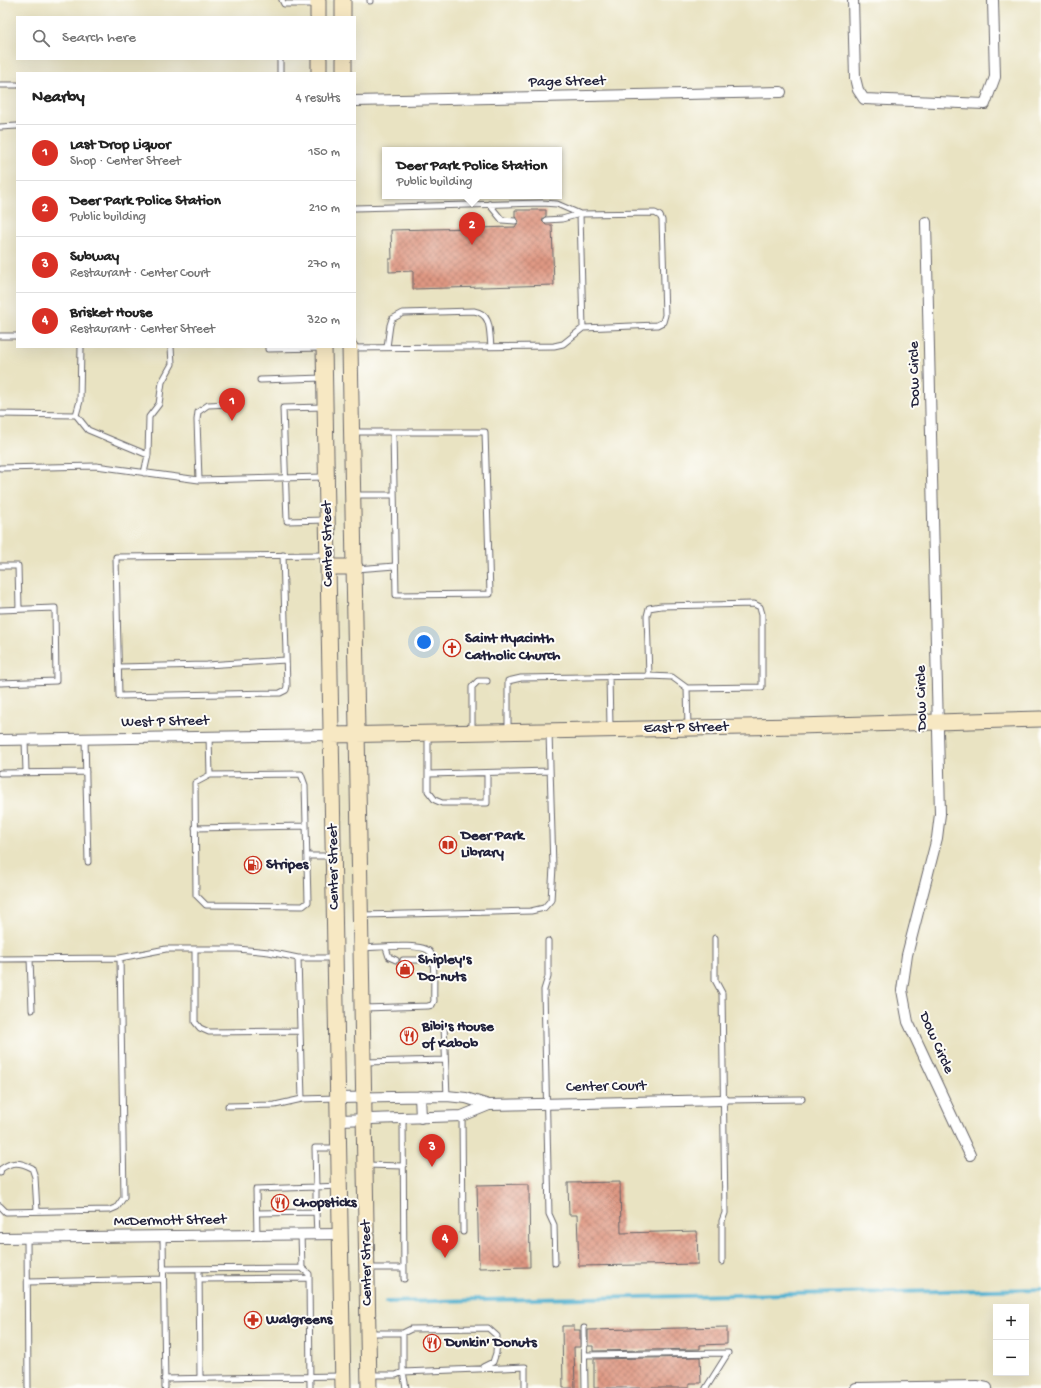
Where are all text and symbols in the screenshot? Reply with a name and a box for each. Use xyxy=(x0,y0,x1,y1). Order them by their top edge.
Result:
search box xyxy=(16,16,356,60)
icon: search xyxy=(30,27,52,49)
text: Search here xyxy=(62,29,136,47)
street label: Page Street xyxy=(528,72,607,92)
text: Nearby xyxy=(32,88,85,108)
text: 4 results xyxy=(296,91,340,106)
text: Last Drop Liquor xyxy=(70,136,171,154)
text: 1 xyxy=(42,145,48,160)
text: 150 m xyxy=(308,145,340,160)
popup xyxy=(382,147,562,199)
text: Shop · Center Street xyxy=(70,154,181,169)
text: Deer Park Police Station xyxy=(397,157,547,175)
text: Public building xyxy=(397,175,472,190)
text: Deer Park Police Station xyxy=(70,192,221,210)
text: 2 xyxy=(42,201,48,216)
text: 210 m xyxy=(309,201,340,216)
text: Public building xyxy=(70,210,146,225)
pin: 2 xyxy=(459,212,485,245)
text: Subway xyxy=(70,248,119,266)
text: 3 xyxy=(42,257,48,272)
text: 270 m xyxy=(307,257,340,272)
text: Restaurant · Center Court xyxy=(70,266,210,281)
text: Brisket House xyxy=(70,304,153,322)
text: 4 xyxy=(42,313,48,328)
text: 320 m xyxy=(307,313,340,328)
text: Restaurant · Center Street xyxy=(70,322,215,337)
street label: Dow Circle xyxy=(905,341,925,408)
pin: 1 xyxy=(219,388,245,421)
street label: Center Street xyxy=(318,499,338,587)
place label: Saint Hyacinth Catholic Church xyxy=(464,630,560,665)
your location xyxy=(414,632,434,652)
church icon: Saint Hyacinth Catholic Church xyxy=(442,638,462,658)
street label: Dow Circle xyxy=(912,665,932,732)
street label: West P Street xyxy=(121,712,211,732)
street label: East P Street xyxy=(643,718,730,738)
street label: Center Street xyxy=(324,822,344,910)
place label: Deer Park Library xyxy=(459,827,526,862)
library icon: Deer Park Library xyxy=(438,835,458,855)
fuel station icon: Stripes xyxy=(243,855,263,875)
place label: Stripes xyxy=(266,856,310,874)
place label: Shipley's Do-nuts xyxy=(416,951,473,986)
shop icon: Shipley's Do-nuts xyxy=(395,959,415,979)
street label: Dow Circle xyxy=(914,1008,958,1077)
place label: Bibi's House of Kabob xyxy=(421,1018,495,1053)
restaurant icon: Bibi's House of Kabob xyxy=(399,1026,419,1046)
street label: Center Court xyxy=(566,1077,648,1097)
pin: 3 xyxy=(419,1134,445,1167)
restaurant icon: Chopsticks xyxy=(270,1193,290,1213)
place label: Chopsticks xyxy=(292,1194,358,1212)
street label: McDermott Street xyxy=(114,1211,228,1231)
street label: Center Street xyxy=(357,1218,377,1306)
pin: 4 xyxy=(432,1225,458,1258)
map controls xyxy=(993,1304,1029,1376)
button: + xyxy=(993,1304,1029,1340)
pharmacy icon: Walgreens xyxy=(243,1310,263,1330)
place label: Walgreens xyxy=(265,1311,334,1329)
restaurant icon: Dunkin' Donuts xyxy=(422,1333,442,1353)
place label: Dunkin' Donuts xyxy=(443,1334,538,1352)
button: − xyxy=(993,1340,1029,1376)

